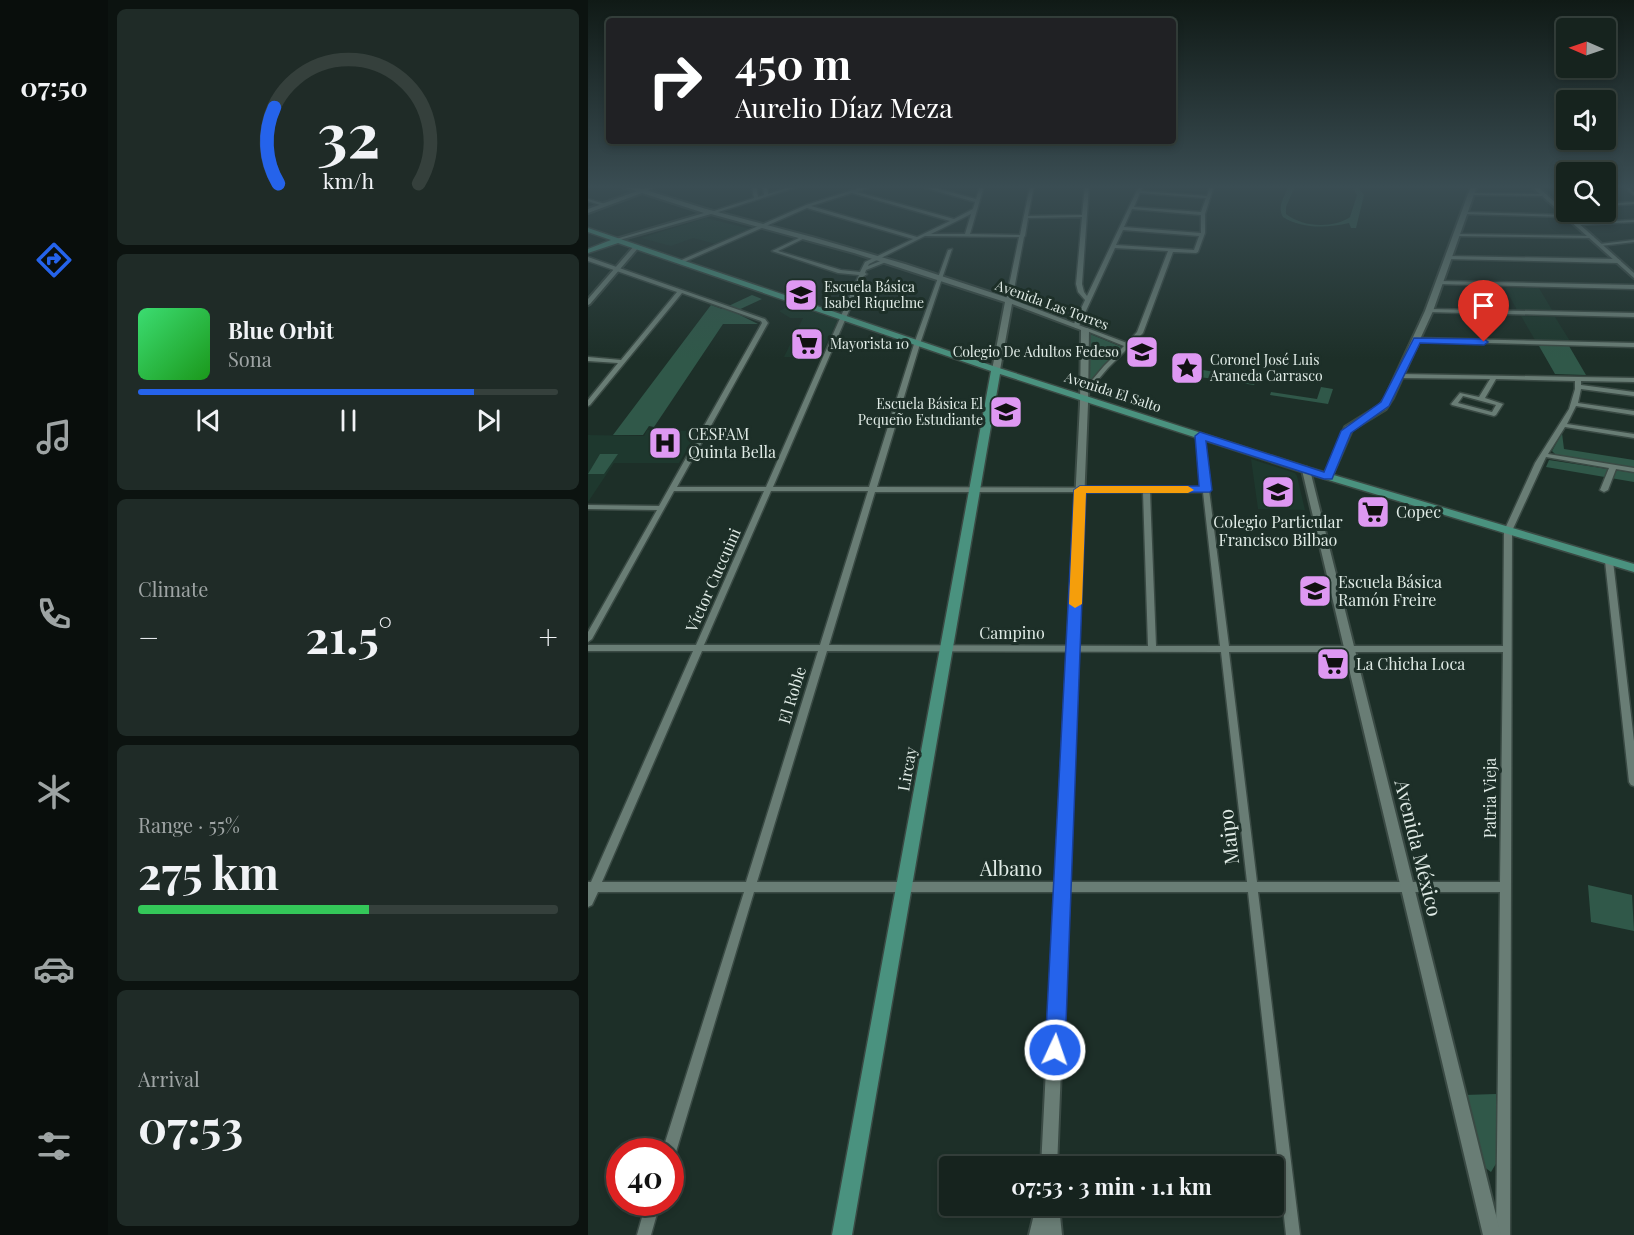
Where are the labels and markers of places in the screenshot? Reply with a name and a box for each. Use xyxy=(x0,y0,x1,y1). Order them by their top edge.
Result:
school or university icon: Escuela Básica Isabel Riquelme xyxy=(783,277,819,313)
place label: Escuela Básica Isabel Riquelme xyxy=(824,277,924,312)
pin xyxy=(1458,280,1509,342)
supermarket icon: Mayorista 10 xyxy=(789,326,825,362)
place label: Mayorista 10 xyxy=(830,334,909,353)
school or university icon: Colegio De Adultos Fedeso xyxy=(1124,334,1160,370)
place label: Colegio De Adultos Fedeso xyxy=(953,342,1119,361)
place icon: Coronel José Luis Araneda Carrasco xyxy=(1169,350,1205,386)
place label: Coronel José Luis Araneda Carrasco xyxy=(1209,350,1323,385)
place label: Escuela Básica El Pequeño Estudiante xyxy=(858,394,983,429)
school or university icon: Escuela Básica El Pequeño Estudiante xyxy=(988,394,1024,430)
place label: CESFAM Quinta Bella xyxy=(688,423,776,462)
hospital icon: CESFAM Quinta Bella xyxy=(647,425,683,461)
school or university icon: Colegio Particular Francisco Bilbao xyxy=(1260,474,1296,510)
supermarket icon: Copec xyxy=(1355,494,1391,530)
place label: Copec xyxy=(1396,501,1441,522)
place label: Colegio Particular Francisco Bilbao xyxy=(1213,511,1343,550)
place label: Escuela Básica Ramón Freire xyxy=(1338,571,1442,610)
school or university icon: Escuela Básica Ramón Freire xyxy=(1297,573,1333,609)
supermarket icon: La Chicha Loca xyxy=(1315,646,1351,682)
place label: La Chicha Loca xyxy=(1356,653,1465,674)

